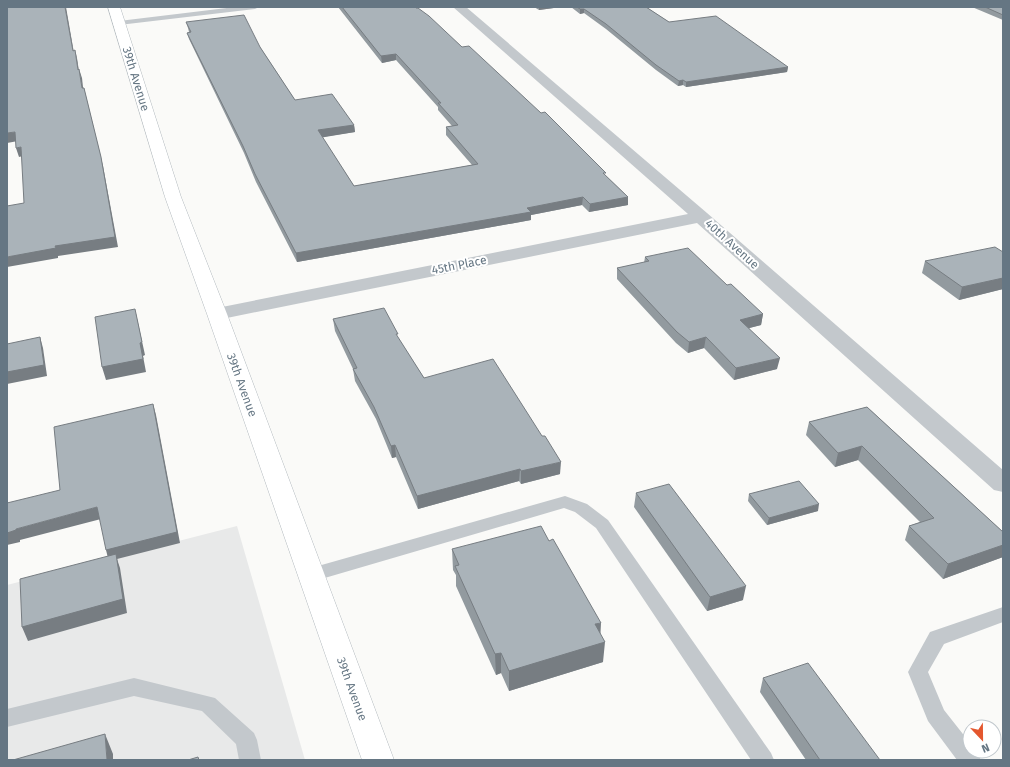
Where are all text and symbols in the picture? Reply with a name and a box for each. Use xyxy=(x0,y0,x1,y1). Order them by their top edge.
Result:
street label: 39th Avenue xyxy=(120,45,152,113)
street label: 40th Avenue xyxy=(702,216,762,272)
street label: 45th Place xyxy=(430,253,488,277)
street label: 39th Avenue xyxy=(224,351,260,419)
street label: 39th Avenue xyxy=(334,655,370,723)
north arrow xyxy=(962,719,1002,759)
text: N xyxy=(980,740,991,755)

